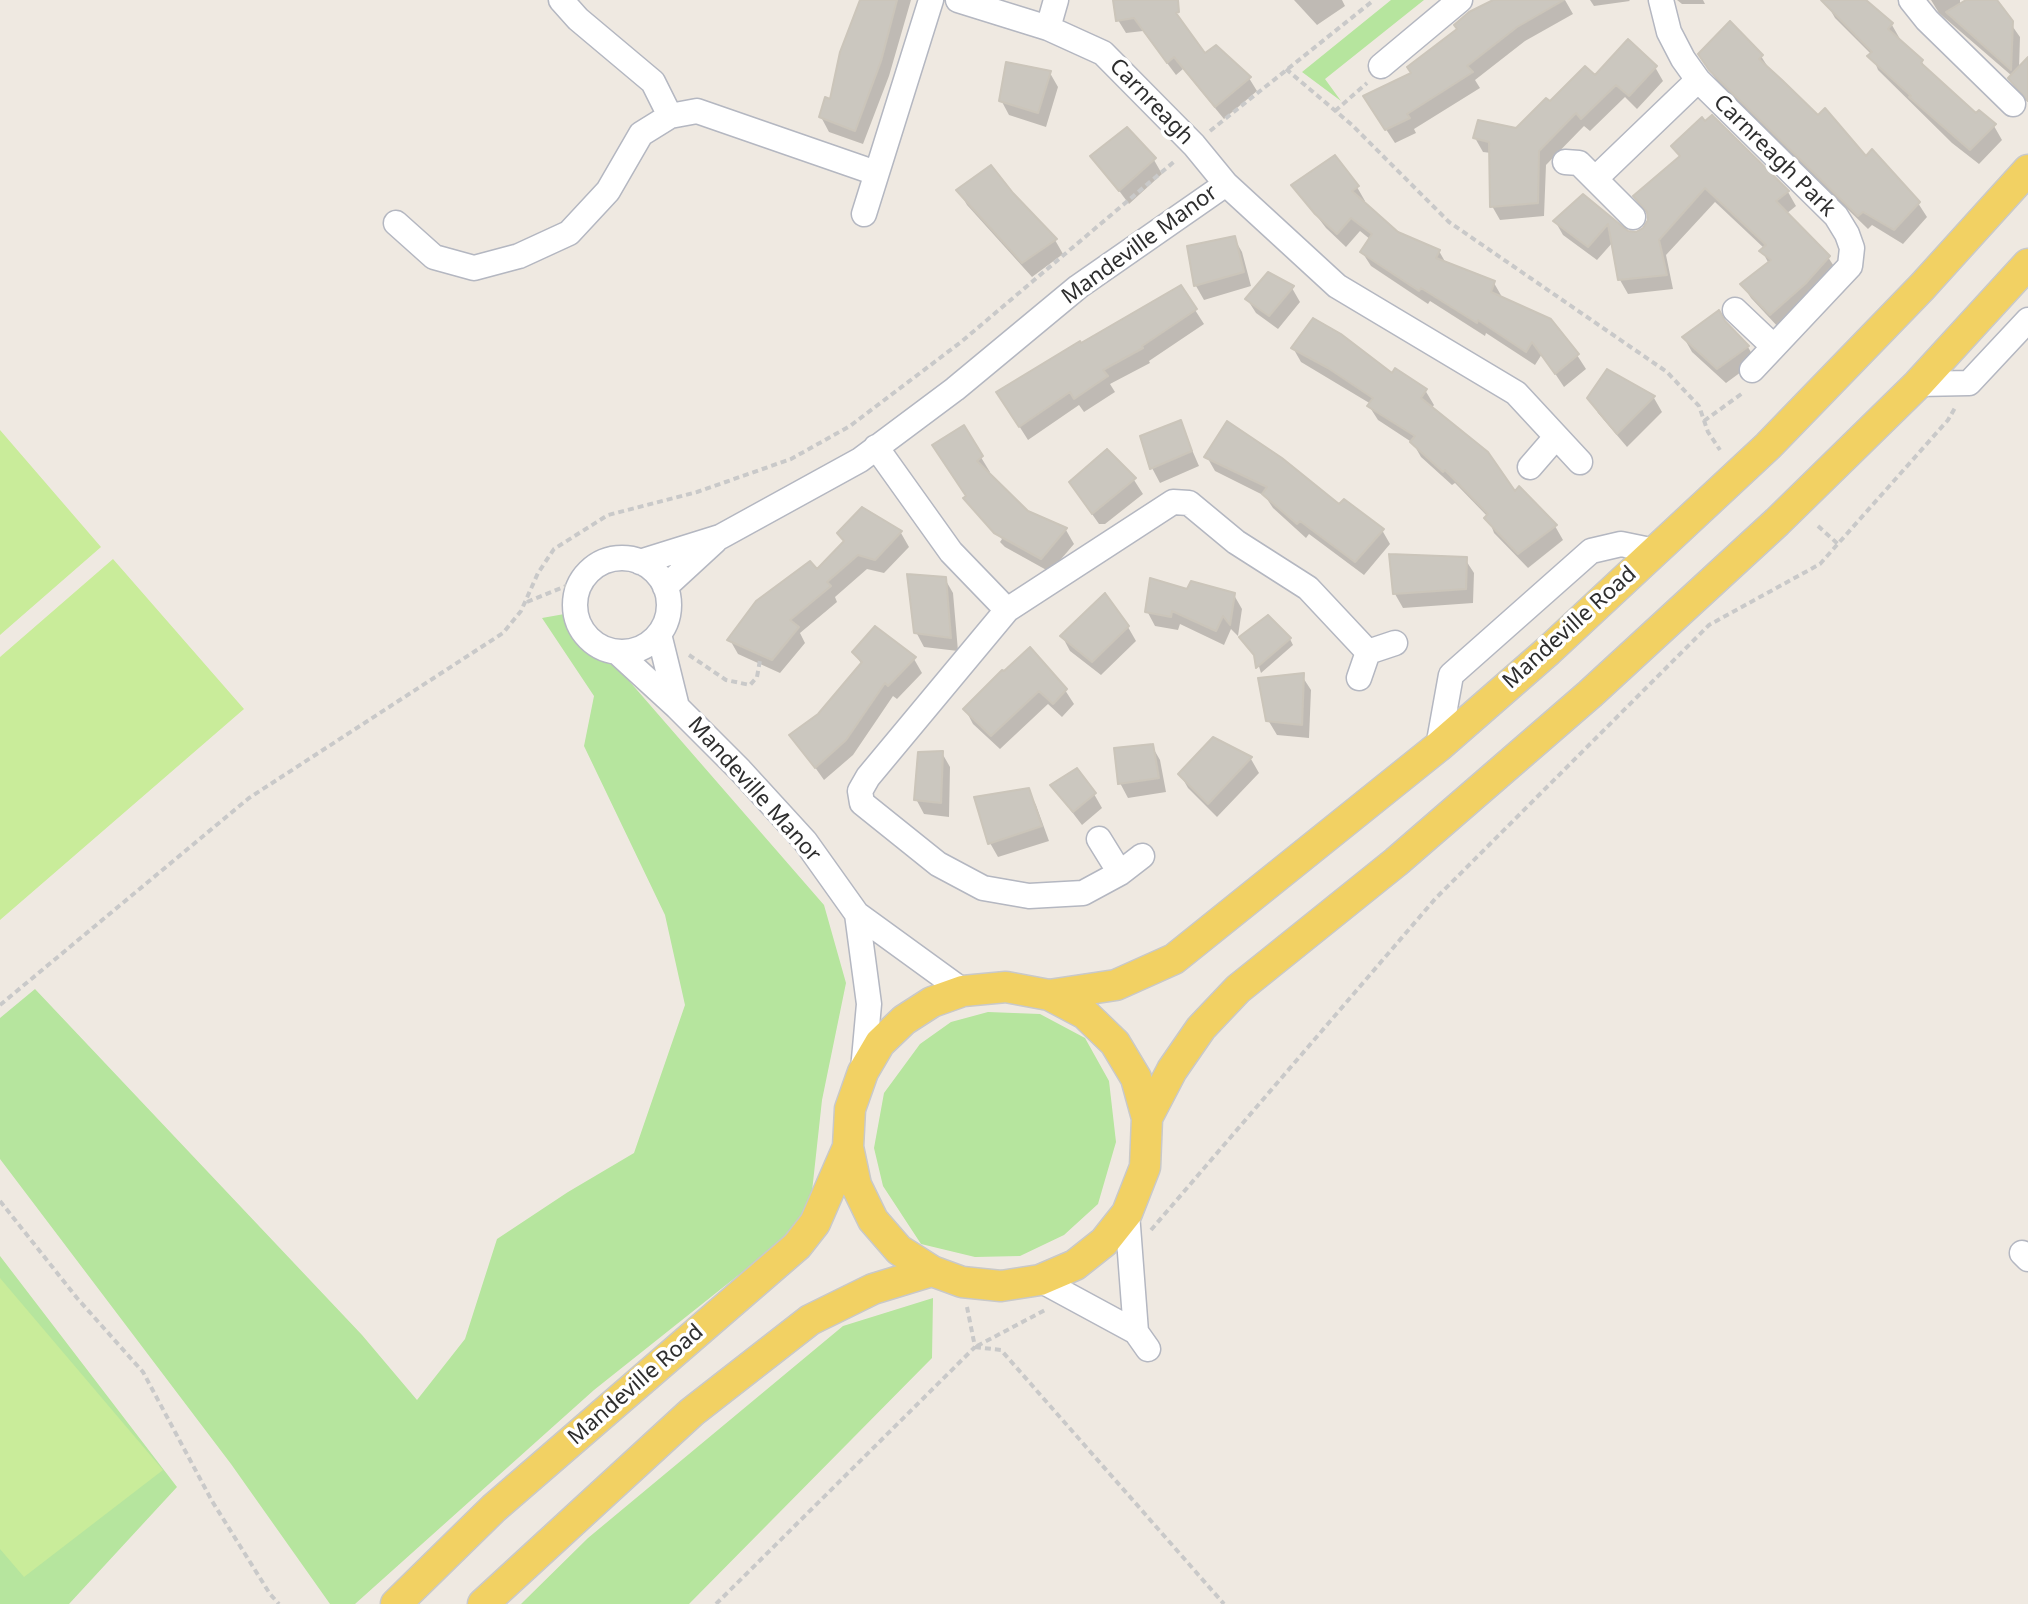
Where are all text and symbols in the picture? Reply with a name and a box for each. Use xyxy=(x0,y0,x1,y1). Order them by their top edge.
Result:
street label: Carnreagh xyxy=(1103,53,1199,151)
street label: Carnreagh Park xyxy=(1708,90,1840,222)
street label: Mandeville Manor xyxy=(1057,180,1223,310)
street label: Mandeville Road xyxy=(1498,561,1642,695)
street label: Mandeville Manor xyxy=(682,712,826,868)
street label: Mandeville Road xyxy=(563,1319,709,1451)

